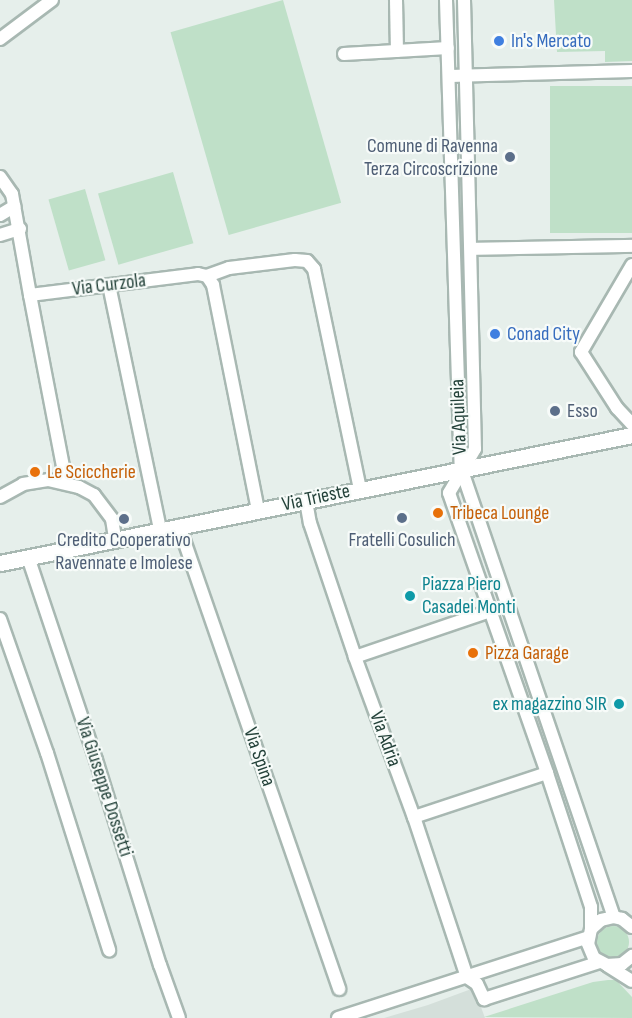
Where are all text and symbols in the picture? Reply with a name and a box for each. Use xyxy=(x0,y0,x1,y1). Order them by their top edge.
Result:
place label: In's Mercato xyxy=(511,29,591,53)
marker: In's Mercato xyxy=(492,34,506,48)
place label: Comune di Ravenna Terza Circoscrizione xyxy=(364,134,498,181)
marker: Comune di Ravenna Terza Circoscrizione xyxy=(503,150,517,164)
street label: Via Curzola xyxy=(71,269,147,301)
place label: Conad City xyxy=(507,322,580,346)
marker: Conad City xyxy=(488,327,502,341)
street label: Via Aquileia xyxy=(446,379,472,455)
place label: Esso xyxy=(567,399,598,423)
marker: Esso xyxy=(548,404,562,418)
place label: Le Sciccherie xyxy=(47,460,136,484)
marker: Le Sciccherie xyxy=(28,465,42,479)
street label: Via Trieste xyxy=(280,479,352,517)
place label: Tribeca Lounge xyxy=(450,501,549,525)
marker: Tribeca Lounge xyxy=(431,506,445,520)
marker: Fratelli Cosulich xyxy=(395,511,409,525)
marker: Credito Cooperativo Ravennate e Imolese xyxy=(117,512,131,526)
place label: Credito Cooperativo Ravennate e Imolese xyxy=(55,528,193,575)
place label: Fratelli Cosulich xyxy=(348,528,456,552)
place label: Piazza Piero Casadei Monti xyxy=(422,572,516,619)
marker: Piazza Piero Casadei Monti xyxy=(403,589,417,603)
place label: Pizza Garage xyxy=(485,641,569,665)
marker: Pizza Garage xyxy=(466,646,480,660)
place label: ex magazzino SIR xyxy=(493,692,607,716)
marker: ex magazzino SIR xyxy=(612,697,626,711)
street label: Via Adria xyxy=(364,708,406,770)
street label: Via Giuseppe Dossetti xyxy=(70,714,138,860)
street label: Via Spina xyxy=(238,725,280,789)

